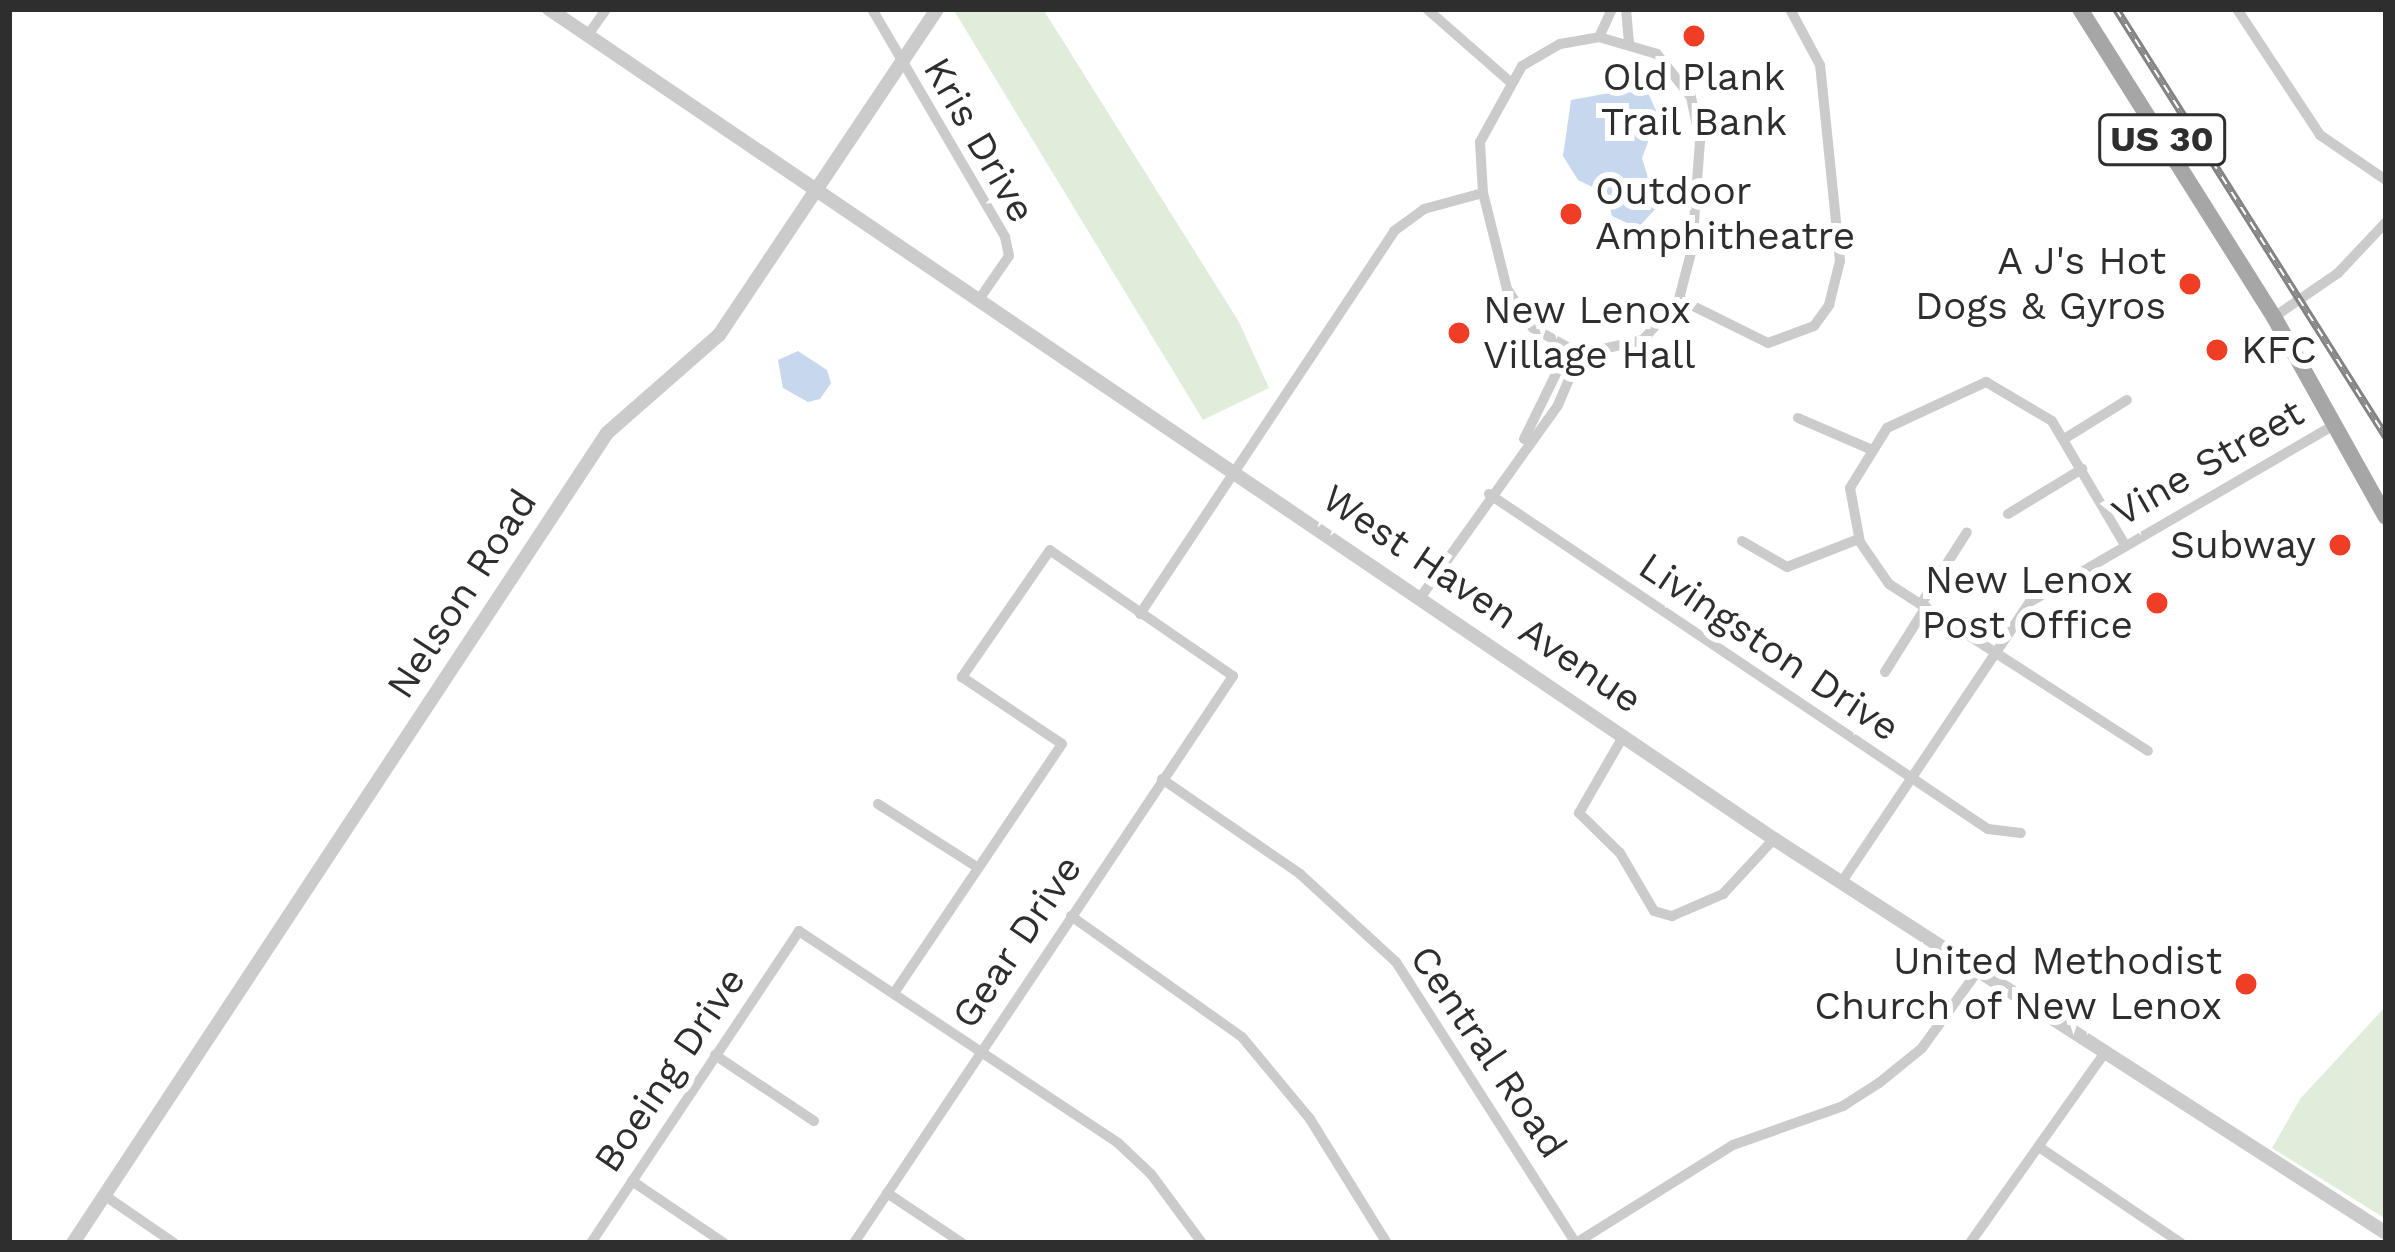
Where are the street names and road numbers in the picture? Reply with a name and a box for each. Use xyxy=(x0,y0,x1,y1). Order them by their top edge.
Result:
street label: Kris Drive xyxy=(913,49,1045,231)
road number: US 30 xyxy=(2096,110,2228,170)
street label: Vine Street xyxy=(2104,389,2312,537)
street label: West Haven Avenue xyxy=(1313,474,1651,724)
street label: Nelson Road xyxy=(377,481,547,707)
street label: Livingston Drive xyxy=(1630,543,1908,751)
street label: Gear Drive xyxy=(942,846,1092,1038)
street label: Central Road xyxy=(1399,936,1577,1168)
street label: Boeing Drive xyxy=(584,959,756,1181)

